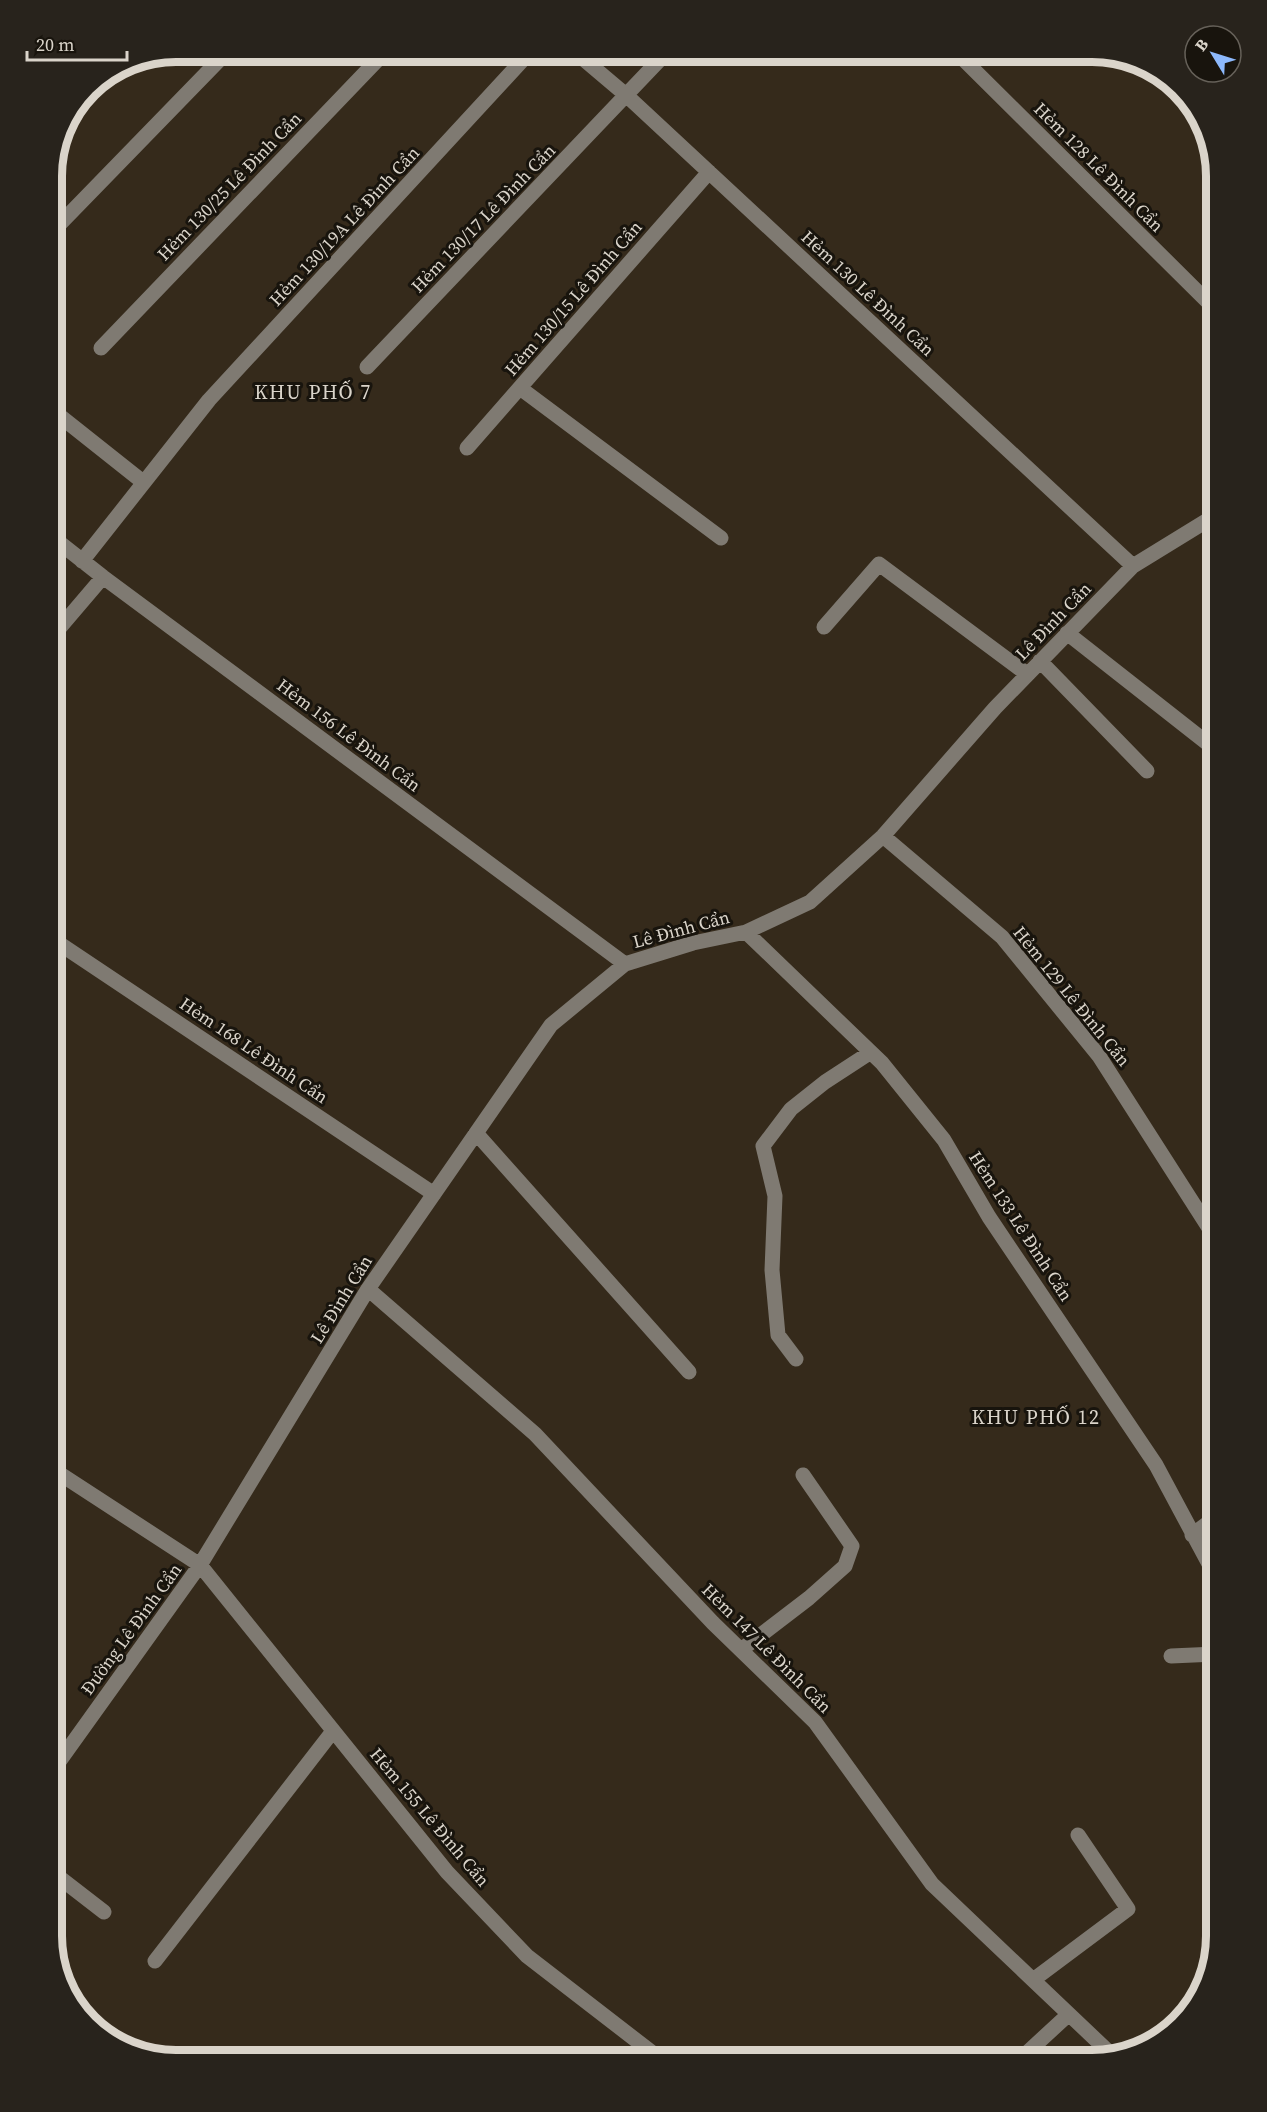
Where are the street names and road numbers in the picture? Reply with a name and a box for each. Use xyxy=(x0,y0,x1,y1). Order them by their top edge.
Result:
street label: Hẻm 128 Lê Đình Cẩn xyxy=(1029,97,1169,237)
street label: Hẻm 130/25 Lê Đình Cẩn xyxy=(151,106,307,266)
street label: Hẻm 130/17 Lê Đình Cẩn xyxy=(405,138,561,298)
street label: Hẻm 130/19A Lê Đình Cẩn xyxy=(263,141,425,311)
street label: Hẻm 130/15 Lê Đình Cẩn xyxy=(499,215,647,381)
street label: Hẻm 130 Lê Đình Cẩn xyxy=(796,224,940,362)
street label: Lê Đình Cẩn xyxy=(1009,576,1097,665)
street label: Hẻm 156 Lê Đình Cẩn xyxy=(272,673,426,797)
street label: Lê Đình Cẩn xyxy=(630,904,732,954)
street label: Hẻm 129 Lê Đình Cẩn xyxy=(1007,920,1137,1072)
street label: Hẻm 168 Lê Đình Cẩn xyxy=(175,991,333,1109)
street label: Hẻm 133 Lê Đình Cẩn xyxy=(963,1146,1079,1306)
street label: Lê Đình Cẩn xyxy=(304,1250,378,1348)
street label: Đường Lê Đình Cẩn xyxy=(75,1558,187,1700)
street label: Hẻm 147 Lê Đình Cẩn xyxy=(697,1578,837,1718)
street label: Hẻm 155 Lê Đình Cẩn xyxy=(364,1742,496,1892)

